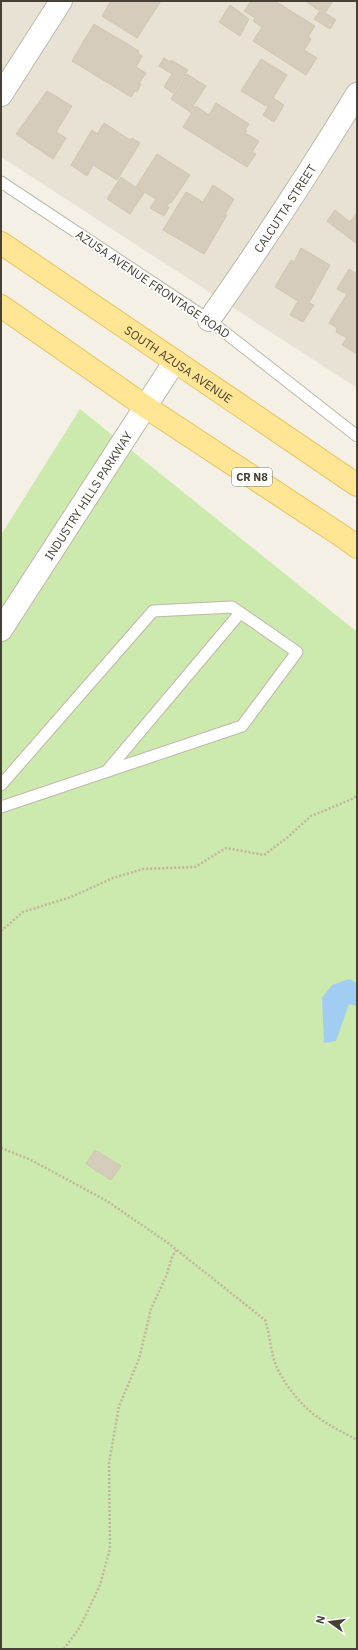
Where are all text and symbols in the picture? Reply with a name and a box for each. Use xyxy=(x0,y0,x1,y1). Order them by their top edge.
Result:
street label: CALCUTTA STREET xyxy=(250,161,319,255)
street label: AZUSA AVENUE FRONTAGE ROAD xyxy=(73,227,233,341)
street label: SOUTH AZUSA AVENUE xyxy=(122,322,236,406)
street label: INDUSTRY HILLS PARKWAY xyxy=(41,429,135,563)
road number: CR N8 xyxy=(232,468,272,486)
north arrow xyxy=(310,1602,350,1642)
text: N xyxy=(313,1614,328,1625)

